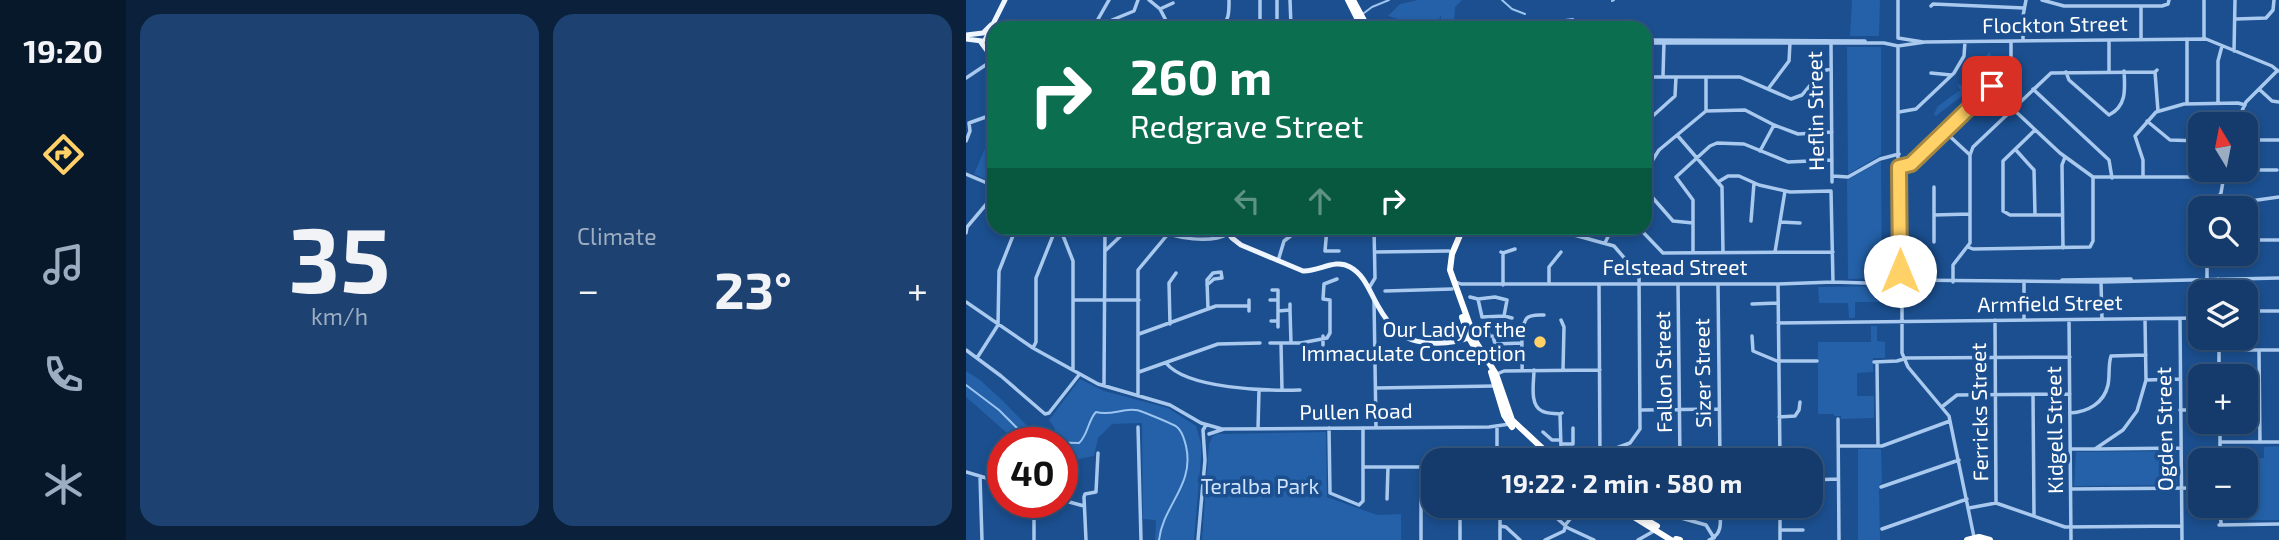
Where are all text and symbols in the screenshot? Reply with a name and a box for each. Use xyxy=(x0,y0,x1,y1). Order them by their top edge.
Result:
street label: Flockton Street xyxy=(1982,10,2128,37)
text: 19:20 xyxy=(23,31,103,69)
text: 260 m xyxy=(1130,46,1272,105)
icon: right xyxy=(1015,49,1106,140)
street label: Heflin Street xyxy=(1801,51,1828,171)
pin xyxy=(1962,56,2022,116)
icon: arrive xyxy=(1973,67,2011,105)
text: Redgrave Street xyxy=(1130,106,1363,144)
north arrow xyxy=(2188,112,2258,182)
map controls xyxy=(2188,112,2258,518)
icon: directions xyxy=(39,130,88,179)
icon: left xyxy=(1228,182,1266,220)
icon: ahead xyxy=(1301,182,1339,220)
icon: right xyxy=(1374,182,1412,220)
button: search xyxy=(2188,196,2258,266)
text: 35 xyxy=(289,202,390,311)
text: Climate xyxy=(577,222,657,250)
position arrow xyxy=(1863,234,1937,308)
icon: music xyxy=(39,240,88,289)
street label: Felstead Street xyxy=(1602,254,1748,279)
text: 23° xyxy=(714,257,792,319)
text: − xyxy=(577,266,599,312)
text: + xyxy=(907,266,928,312)
button: layers xyxy=(2188,280,2258,350)
street label: Armfield Street xyxy=(1977,289,2123,316)
text: km/h xyxy=(311,302,368,330)
street label: Fallon Street xyxy=(1649,311,1676,433)
place label: Our Lady of the Immaculate Conception xyxy=(1301,316,1526,365)
street label: Sizer Street xyxy=(1688,318,1715,428)
marker: Our Lady of the Immaculate Conception xyxy=(1532,334,1548,350)
street label: Ferricks Street xyxy=(1965,342,1992,482)
icon: phone xyxy=(39,350,88,399)
button: + xyxy=(2188,364,2258,434)
street label: Kidgell Street xyxy=(2040,366,2067,494)
street label: Ogden Street xyxy=(2150,367,2177,491)
street label: Pullen Road xyxy=(1299,397,1413,424)
speed limit sign: 40 xyxy=(987,427,1078,518)
button: − xyxy=(2188,448,2258,518)
icon: climate xyxy=(39,460,88,509)
text: 19:22 · 2 min · 580 m xyxy=(1502,467,1742,498)
park label: Teralba Park xyxy=(1201,473,1320,498)

